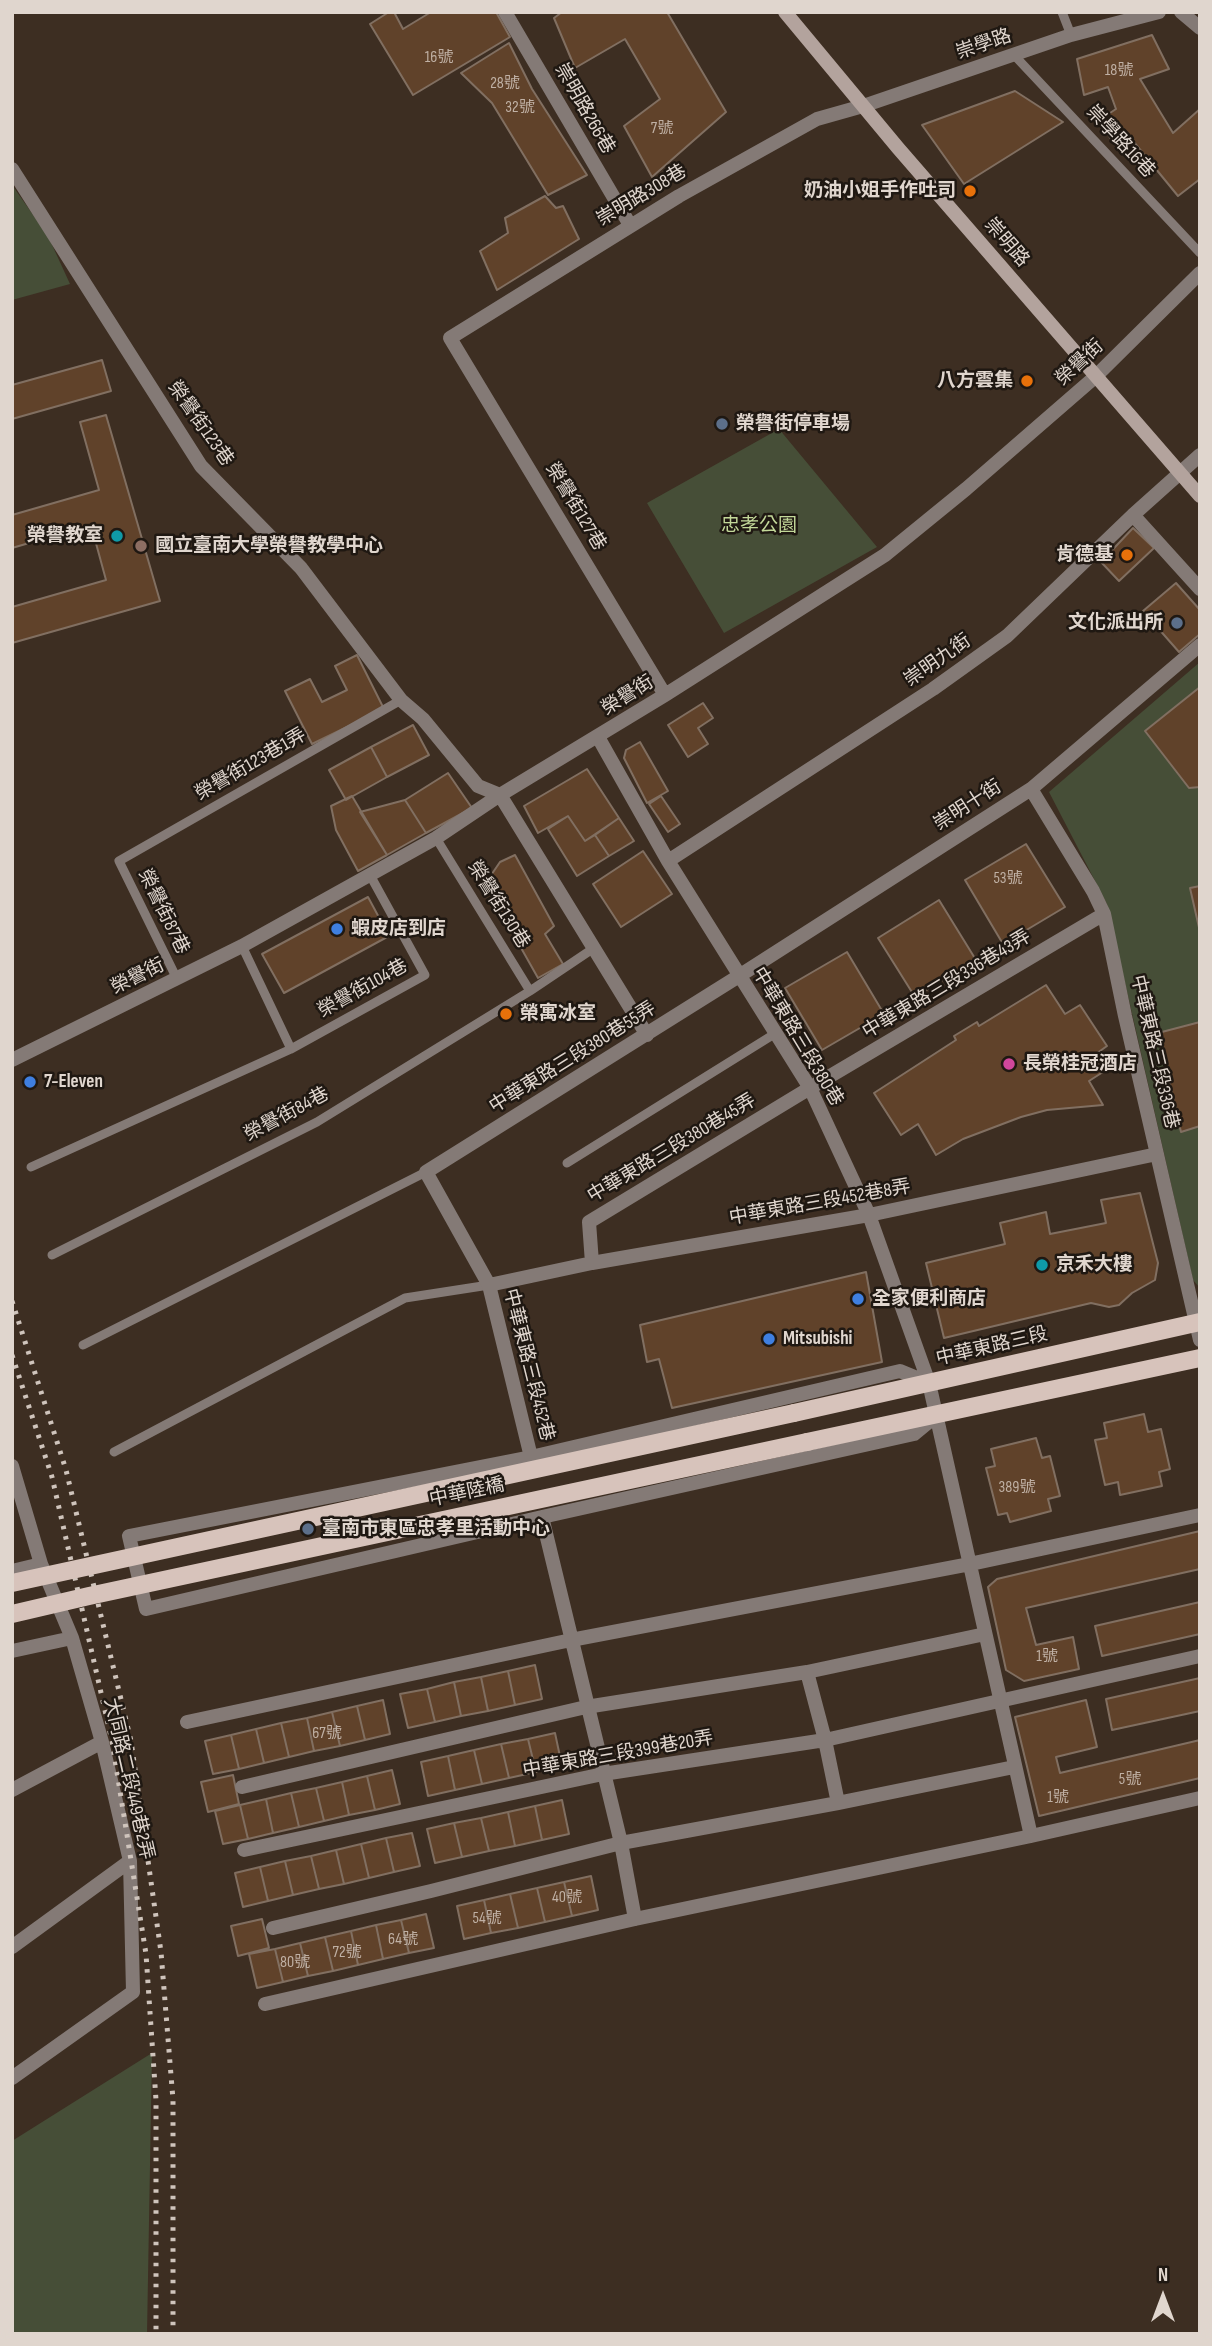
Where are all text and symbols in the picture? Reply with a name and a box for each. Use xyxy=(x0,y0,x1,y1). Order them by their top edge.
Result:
street label: 崇學路 xyxy=(953,25,1015,65)
house number: 16號 xyxy=(425,48,453,68)
street label: 崇明路266巷 xyxy=(549,60,619,158)
house number: 18號 xyxy=(1105,61,1133,81)
house number: 28號 xyxy=(490,74,520,94)
house number: 32號 xyxy=(505,98,535,118)
street label: 崇學路16巷 xyxy=(1081,101,1159,183)
house number: 7號 xyxy=(651,119,673,139)
street label: 崇明路308巷 xyxy=(593,160,691,232)
place label: 奶油小姐手作吐司 xyxy=(804,180,956,202)
marker: 奶油小姐手作吐司 xyxy=(962,183,978,199)
street label: 崇明路 xyxy=(979,214,1033,272)
street label: 榮譽街 xyxy=(1051,335,1109,391)
place label: 八方雲集 xyxy=(937,370,1013,392)
marker: 八方雲集 xyxy=(1019,373,1035,389)
street label: 榮譽街123巷 xyxy=(162,377,238,471)
place label: 榮譽街停車場 xyxy=(736,413,850,435)
marker: 榮譽街停車場 xyxy=(714,416,730,432)
street label: 榮譽街127巷 xyxy=(540,459,610,555)
park label: 忠孝公園 xyxy=(721,515,797,537)
place label: 榮譽教室 xyxy=(27,525,103,547)
marker: 榮譽教室 xyxy=(109,528,125,544)
place label: 國立臺南大學榮譽教學中心 xyxy=(155,535,383,557)
marker: 國立臺南大學榮譽教學中心 xyxy=(133,538,149,554)
place label: 肯德基 xyxy=(1056,544,1113,566)
marker: 肯德基 xyxy=(1119,547,1135,563)
place label: 文化派出所 xyxy=(1068,612,1163,634)
marker: 文化派出所 xyxy=(1169,615,1185,631)
street label: 崇明九街 xyxy=(900,630,976,692)
street label: 榮譽街 xyxy=(598,671,658,721)
street label: 榮譽街123巷1弄 xyxy=(191,724,311,806)
street label: 崇明十街 xyxy=(930,776,1006,836)
street label: 榮譽街130巷 xyxy=(462,857,534,953)
street label: 榮譽街87巷 xyxy=(133,866,193,958)
house number: 53號 xyxy=(993,869,1023,889)
place label: 蝦皮店到店 xyxy=(351,918,446,940)
marker: 蝦皮店到店 xyxy=(329,921,345,937)
street label: 中華東路三段336巷43弄 xyxy=(859,926,1035,1044)
street label: 榮譽街 xyxy=(107,954,169,1000)
street label: 榮譽街104巷 xyxy=(314,955,412,1023)
street label: 中華東路三段380巷 xyxy=(747,964,847,1110)
street label: 中華東路三段336巷 xyxy=(1125,973,1183,1131)
street label: 中華東路三段380巷55弄 xyxy=(486,997,660,1119)
place label: 榮寓冰室 xyxy=(520,1003,596,1025)
marker: 榮寓冰室 xyxy=(498,1006,514,1022)
place label: 長榮桂冠酒店 xyxy=(1023,1053,1137,1075)
marker: 長榮桂冠酒店 xyxy=(1001,1056,1017,1072)
place label: 7-Eleven xyxy=(44,1071,103,1093)
marker: 7-Eleven xyxy=(22,1074,38,1090)
street label: 榮譽街84巷 xyxy=(241,1083,333,1147)
street label: 中華東路三段380巷45弄 xyxy=(584,1090,760,1208)
street label: 中華東路三段452巷8弄 xyxy=(728,1176,912,1230)
place label: 京禾大樓 xyxy=(1056,1254,1132,1276)
marker: 京禾大樓 xyxy=(1034,1257,1050,1273)
street label: 中華東路三段452巷 xyxy=(498,1286,558,1444)
place label: 全家便利商店 xyxy=(872,1288,986,1310)
marker: 全家便利商店 xyxy=(850,1291,866,1307)
street label: 中華東路三段 xyxy=(934,1323,1050,1371)
place label: Mitsubishi xyxy=(783,1328,852,1350)
marker: Mitsubishi xyxy=(761,1331,777,1347)
street label: 中華陸橋 xyxy=(427,1474,507,1512)
house number: 389號 xyxy=(999,1478,1035,1498)
place label: 臺南市東區忠孝里活動中心 xyxy=(322,1518,550,1540)
marker: 臺南市東區忠孝里活動中心 xyxy=(300,1521,316,1537)
house number: 1號 xyxy=(1036,1647,1058,1667)
street label: 大同路二段449巷2弄 xyxy=(98,1696,158,1862)
house number: 67號 xyxy=(312,1724,342,1744)
street label: 中華東路三段399巷20弄 xyxy=(521,1727,715,1783)
house number: 5號 xyxy=(1119,1770,1141,1790)
house number: 1號 xyxy=(1047,1788,1069,1808)
house number: 40號 xyxy=(552,1888,582,1908)
house number: 54號 xyxy=(472,1909,502,1929)
house number: 64號 xyxy=(388,1930,418,1950)
house number: 72號 xyxy=(333,1943,361,1963)
house number: 80號 xyxy=(280,1953,310,1973)
north arrow xyxy=(1128,2262,1198,2332)
text: N xyxy=(1158,2264,1168,2287)

